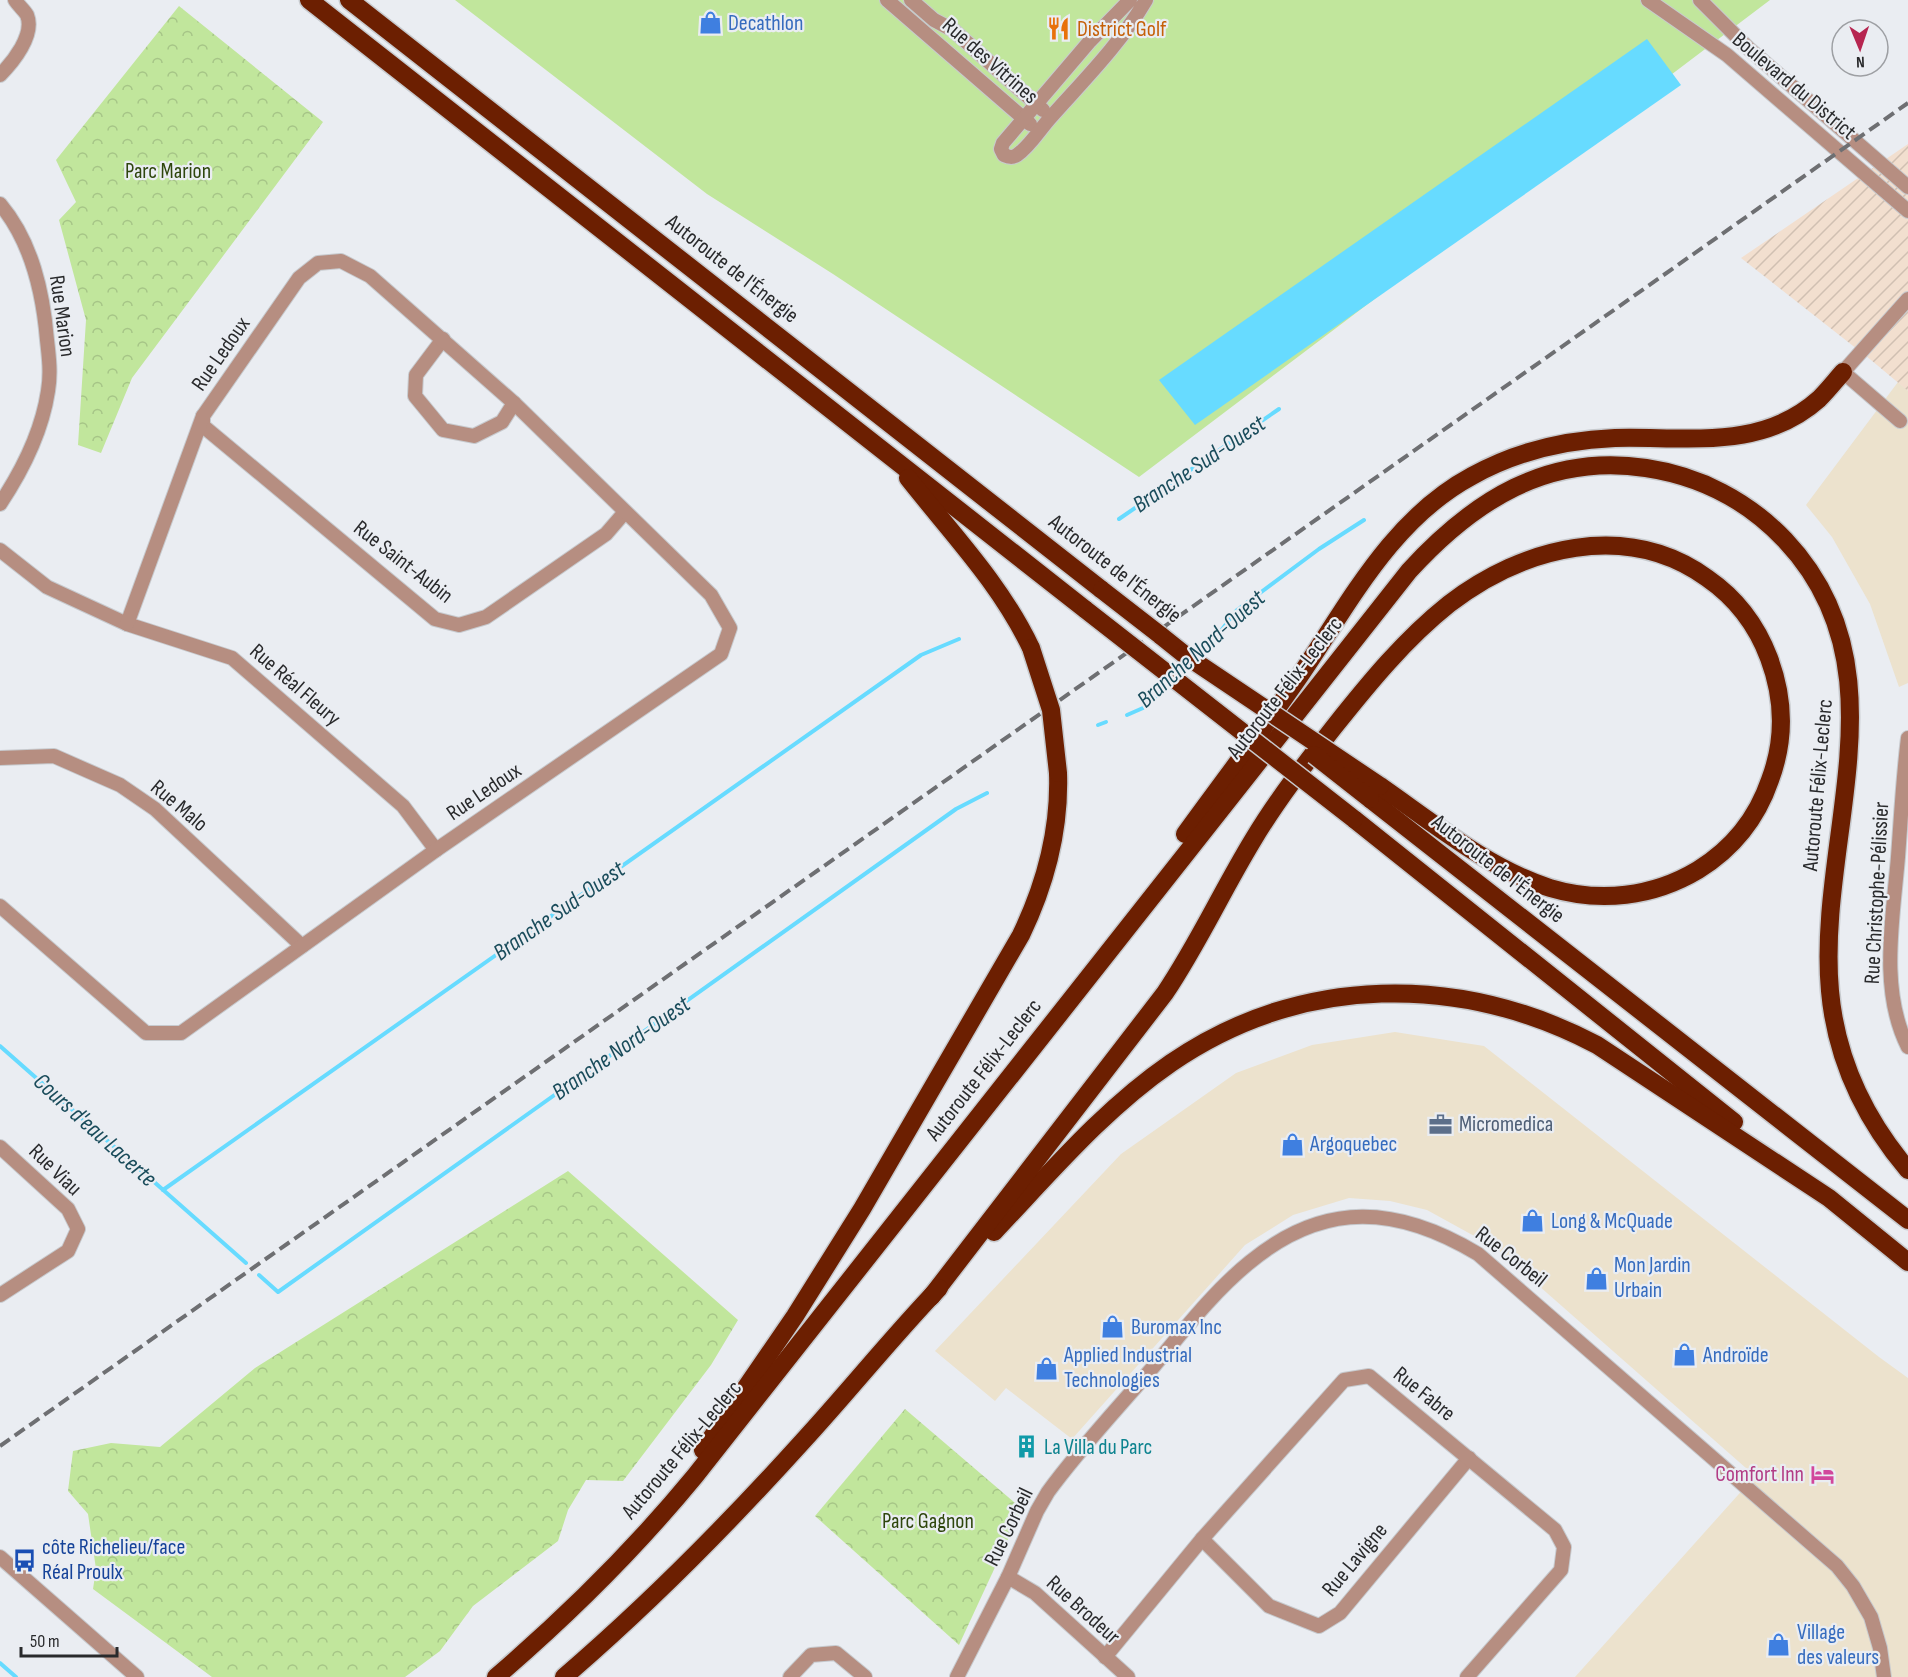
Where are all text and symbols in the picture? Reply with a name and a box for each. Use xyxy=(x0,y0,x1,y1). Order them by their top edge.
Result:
shop icon: Decathlon xyxy=(697,10,723,36)
place label: Decathlon xyxy=(728,10,803,37)
street label: Rue des Vitrines xyxy=(936,12,1044,110)
restaurant icon: District Golf xyxy=(1046,16,1072,42)
place label: District Golf xyxy=(1077,16,1167,43)
north arrow xyxy=(1830,18,1890,78)
street label: Boulevard du District xyxy=(1727,26,1862,146)
text: N xyxy=(1856,52,1865,71)
park label: Parc Marion xyxy=(125,158,211,185)
street label: Autoroute de l'Énergie xyxy=(659,208,804,329)
street label: Rue Marion xyxy=(43,273,81,359)
street label: Rue Ledoux xyxy=(186,311,257,396)
water label: Branche Sud-Ouest xyxy=(1127,408,1272,519)
street label: Autoroute de l'Énergie xyxy=(1042,508,1187,629)
street label: Rue Saint-Aubin xyxy=(348,515,458,609)
water label: Branche Nord-Ouest xyxy=(1131,583,1272,714)
street label: Autoroute Félix-Leclerc xyxy=(1221,612,1349,765)
street label: Rue Réal Fleury xyxy=(244,638,346,732)
street label: Autoroute Félix-Leclerc xyxy=(1797,698,1839,873)
street label: Rue Ledoux xyxy=(442,757,527,827)
street label: Rue Malo xyxy=(145,774,213,838)
street label: Rue Christophe-Pélissier xyxy=(1859,801,1895,985)
street label: Autoroute de l'Énergie xyxy=(1425,808,1570,929)
water label: Branche Sud-Ouest xyxy=(488,855,631,967)
water label: Branche Nord-Ouest xyxy=(546,989,696,1106)
street label: Autoroute Félix-Leclerc xyxy=(920,994,1048,1147)
water label: Cours d'eau Lacerte xyxy=(27,1067,163,1193)
office icon: Micromedica xyxy=(1428,1111,1454,1137)
place label: Micromedica xyxy=(1459,1111,1553,1138)
shop icon: Argoquebec xyxy=(1279,1131,1305,1157)
place label: Argoquebec xyxy=(1309,1131,1397,1158)
street label: Rue Viau xyxy=(23,1138,87,1202)
shop icon: Long & McQuade xyxy=(1520,1208,1546,1234)
place label: Long & McQuade xyxy=(1551,1208,1673,1235)
street label: Rue Corbeil xyxy=(1470,1221,1552,1293)
place label: Mon Jardin Urbain xyxy=(1614,1252,1691,1304)
shop icon: Mon Jardin Urbain xyxy=(1583,1265,1609,1291)
shop icon: Buromax Inc xyxy=(1100,1314,1126,1340)
place label: Buromax Inc xyxy=(1131,1314,1222,1341)
place label: Applied Industrial Technologies xyxy=(1063,1342,1192,1394)
shop icon: Androïde xyxy=(1672,1342,1698,1368)
place label: Androïde xyxy=(1702,1342,1769,1369)
shop icon: Applied Industrial Technologies xyxy=(1033,1355,1059,1381)
street label: Rue Fabre xyxy=(1388,1361,1460,1427)
street label: Autoroute Félix-Leclerc xyxy=(616,1375,748,1526)
building icon: La Villa du Parc xyxy=(1013,1434,1039,1460)
place label: La Villa du Parc xyxy=(1044,1434,1152,1461)
place label: Comfort Inn xyxy=(1715,1461,1804,1488)
hotel icon: Comfort Inn xyxy=(1809,1461,1835,1487)
street label: Rue Corbeil xyxy=(979,1483,1039,1571)
park label: Parc Gagnon xyxy=(882,1508,974,1535)
street label: Rue Lavigne xyxy=(1316,1518,1394,1602)
place label: côte Richelieu/face Réal Proulx xyxy=(42,1534,185,1586)
bus stop icon: côte Richelieu/face Réal Proulx xyxy=(11,1547,37,1573)
street label: Rue Brodeur xyxy=(1040,1570,1126,1650)
place label: Village des valeurs xyxy=(1797,1619,1879,1671)
scale bar xyxy=(21,1620,117,1658)
text: 50 m xyxy=(30,1631,60,1652)
shop icon: Village des valeurs xyxy=(1766,1632,1792,1658)

